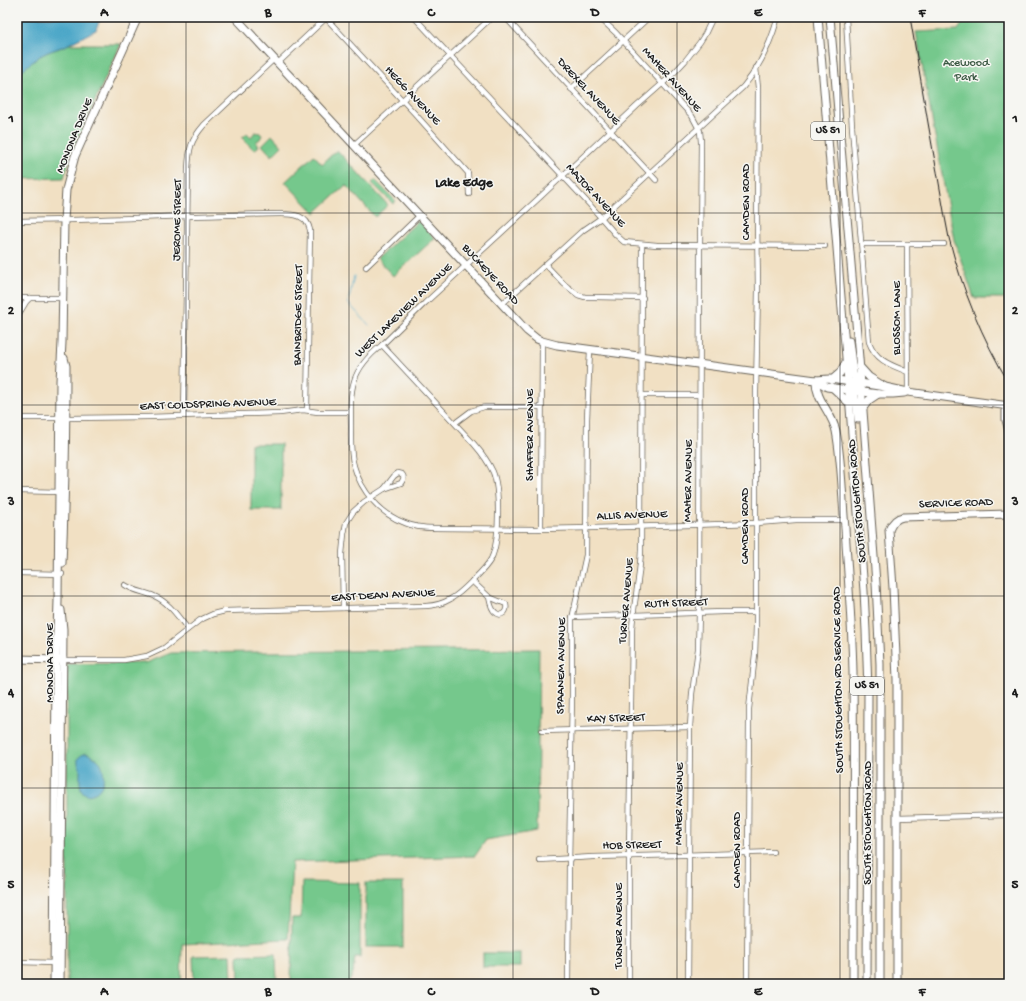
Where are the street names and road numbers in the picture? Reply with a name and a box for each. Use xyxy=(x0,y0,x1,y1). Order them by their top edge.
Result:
street label: MAHER AVENUE xyxy=(638,45,704,116)
street label: DREXEL AVENUE xyxy=(553,55,623,129)
street label: HEGG AVENUE xyxy=(381,64,443,129)
street label: MONONA DRIVE xyxy=(54,96,97,175)
road number: US 51 xyxy=(811,122,845,140)
street label: MAJOR AVENUE xyxy=(562,161,628,231)
street label: CAMDEN ROAD xyxy=(740,164,754,240)
street label: JEROME STREET xyxy=(170,177,186,261)
street label: BUCKEYE ROAD xyxy=(458,241,522,308)
street label: WEST LAKEVIEW AVENUE xyxy=(352,261,456,361)
street label: BAINBRIDGE STREET xyxy=(291,263,307,367)
street label: BLOSSOM LANE xyxy=(891,280,905,356)
street label: SHAFFER AVENUE xyxy=(524,389,538,481)
street label: EAST COLDSPRING AVENUE xyxy=(140,396,277,414)
street label: MAHER AVENUE xyxy=(681,439,697,522)
street label: SOUTH STOUGHTON ROAD xyxy=(846,439,870,563)
street label: CAMDEN ROAD xyxy=(739,488,753,564)
street label: SERVICE ROAD xyxy=(919,496,993,512)
street label: ALLIS AVENUE xyxy=(596,508,668,524)
street label: TURNER AVENUE xyxy=(616,557,638,645)
street label: EAST DEAN AVENUE xyxy=(331,586,436,606)
street label: SOUTH STOUGHTON RD SERVICE ROAD xyxy=(830,587,848,773)
street label: RUTH STREET xyxy=(644,596,709,612)
street label: SPAANEM AVENUE xyxy=(554,617,570,714)
street label: MONONA DRIVE xyxy=(44,623,58,703)
road number: US 51 xyxy=(850,677,884,695)
street label: KAY STREET xyxy=(587,711,647,727)
street label: SOUTH STOUGHTON ROAD xyxy=(862,761,876,885)
street label: MAHER AVENUE xyxy=(672,762,688,845)
street label: CAMDEN ROAD xyxy=(731,812,745,888)
street label: HOB STREET xyxy=(602,838,663,854)
street label: TURNER AVENUE xyxy=(613,883,627,970)

